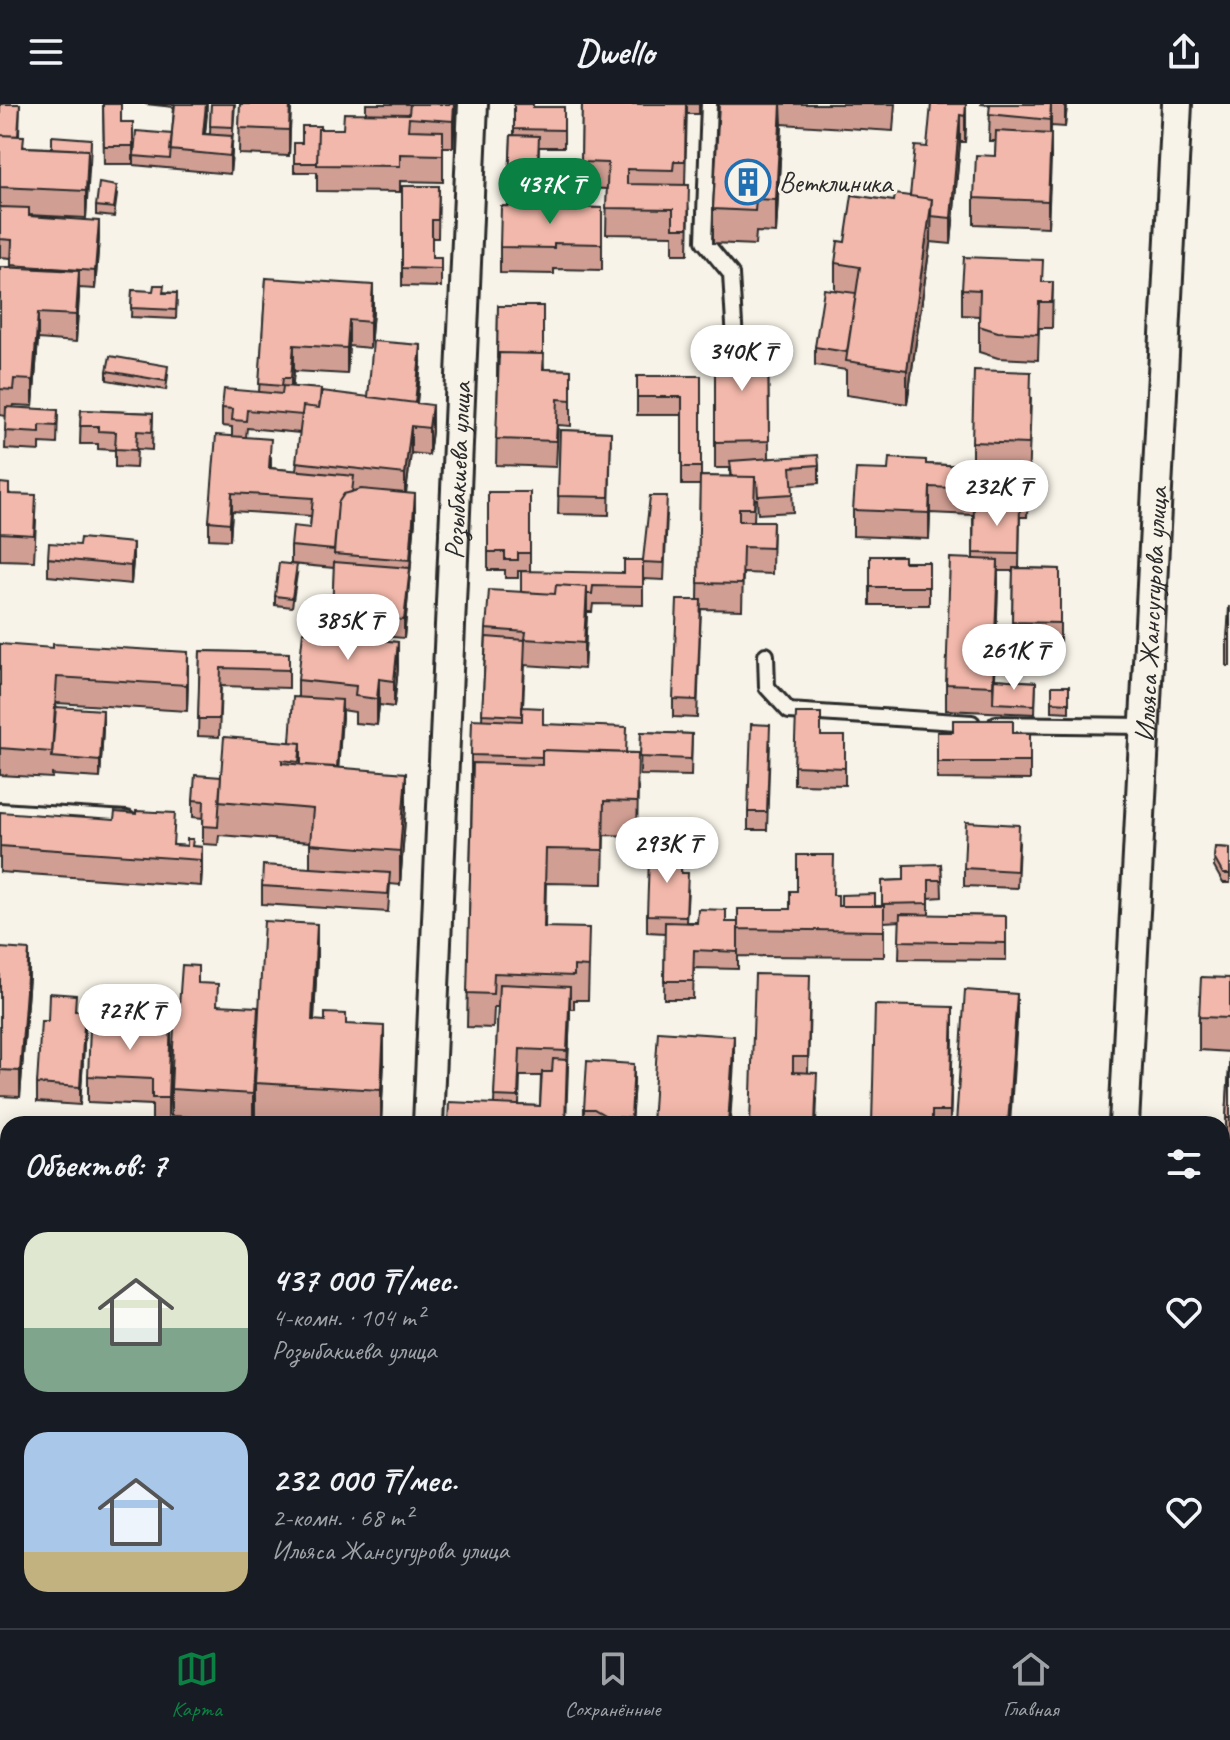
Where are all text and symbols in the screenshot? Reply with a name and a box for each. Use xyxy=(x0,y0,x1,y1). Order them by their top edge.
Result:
text: Dwello xyxy=(576,29,654,75)
icon: menu xyxy=(24,30,68,74)
icon: share xyxy=(1162,30,1206,74)
pin: 437K ₸ xyxy=(485,158,615,226)
building icon: Ветклиника xyxy=(724,158,772,206)
place label: Ветклиника xyxy=(779,165,894,200)
text: 437K ₸ xyxy=(516,167,584,200)
pin: 340K ₸ xyxy=(677,325,807,393)
text: 340K ₸ xyxy=(708,334,776,367)
street label: Розыбакиева улица xyxy=(435,380,478,560)
pin: 232K ₸ xyxy=(932,460,1062,528)
text: 232K ₸ xyxy=(963,469,1031,502)
street label: Ильяса Жансугурова улица xyxy=(1126,484,1175,743)
pin: 385K ₸ xyxy=(283,594,413,662)
text: 385K ₸ xyxy=(315,603,381,636)
pin: 261K ₸ xyxy=(949,624,1079,692)
text: 261K ₸ xyxy=(980,633,1048,666)
pin: 293K ₸ xyxy=(602,817,732,885)
text: 293K ₸ xyxy=(634,826,700,859)
pin: 727K ₸ xyxy=(65,984,195,1052)
text: 727K ₸ xyxy=(96,993,164,1026)
icon: filters xyxy=(1162,1142,1206,1186)
text: Объектов: 7 xyxy=(24,1143,166,1186)
text: 437 000 ₸/мес. xyxy=(272,1258,457,1301)
icon: home xyxy=(88,1264,184,1360)
icon: heart xyxy=(1162,1290,1206,1334)
text: 4-комн. · 104 m² xyxy=(272,1301,424,1334)
text: Розыбакиева улица xyxy=(272,1334,436,1367)
text: 232 000 ₸/мес. xyxy=(272,1458,458,1501)
icon: home xyxy=(88,1464,184,1560)
icon: heart xyxy=(1162,1490,1206,1534)
text: 2-комн. · 68 m² xyxy=(272,1501,412,1534)
text: Ильяса Жансугурова улица xyxy=(272,1534,509,1567)
tab: Карта xyxy=(172,1647,222,1723)
tab: Сохранённые xyxy=(565,1647,660,1723)
tab: Главная xyxy=(1003,1647,1058,1723)

